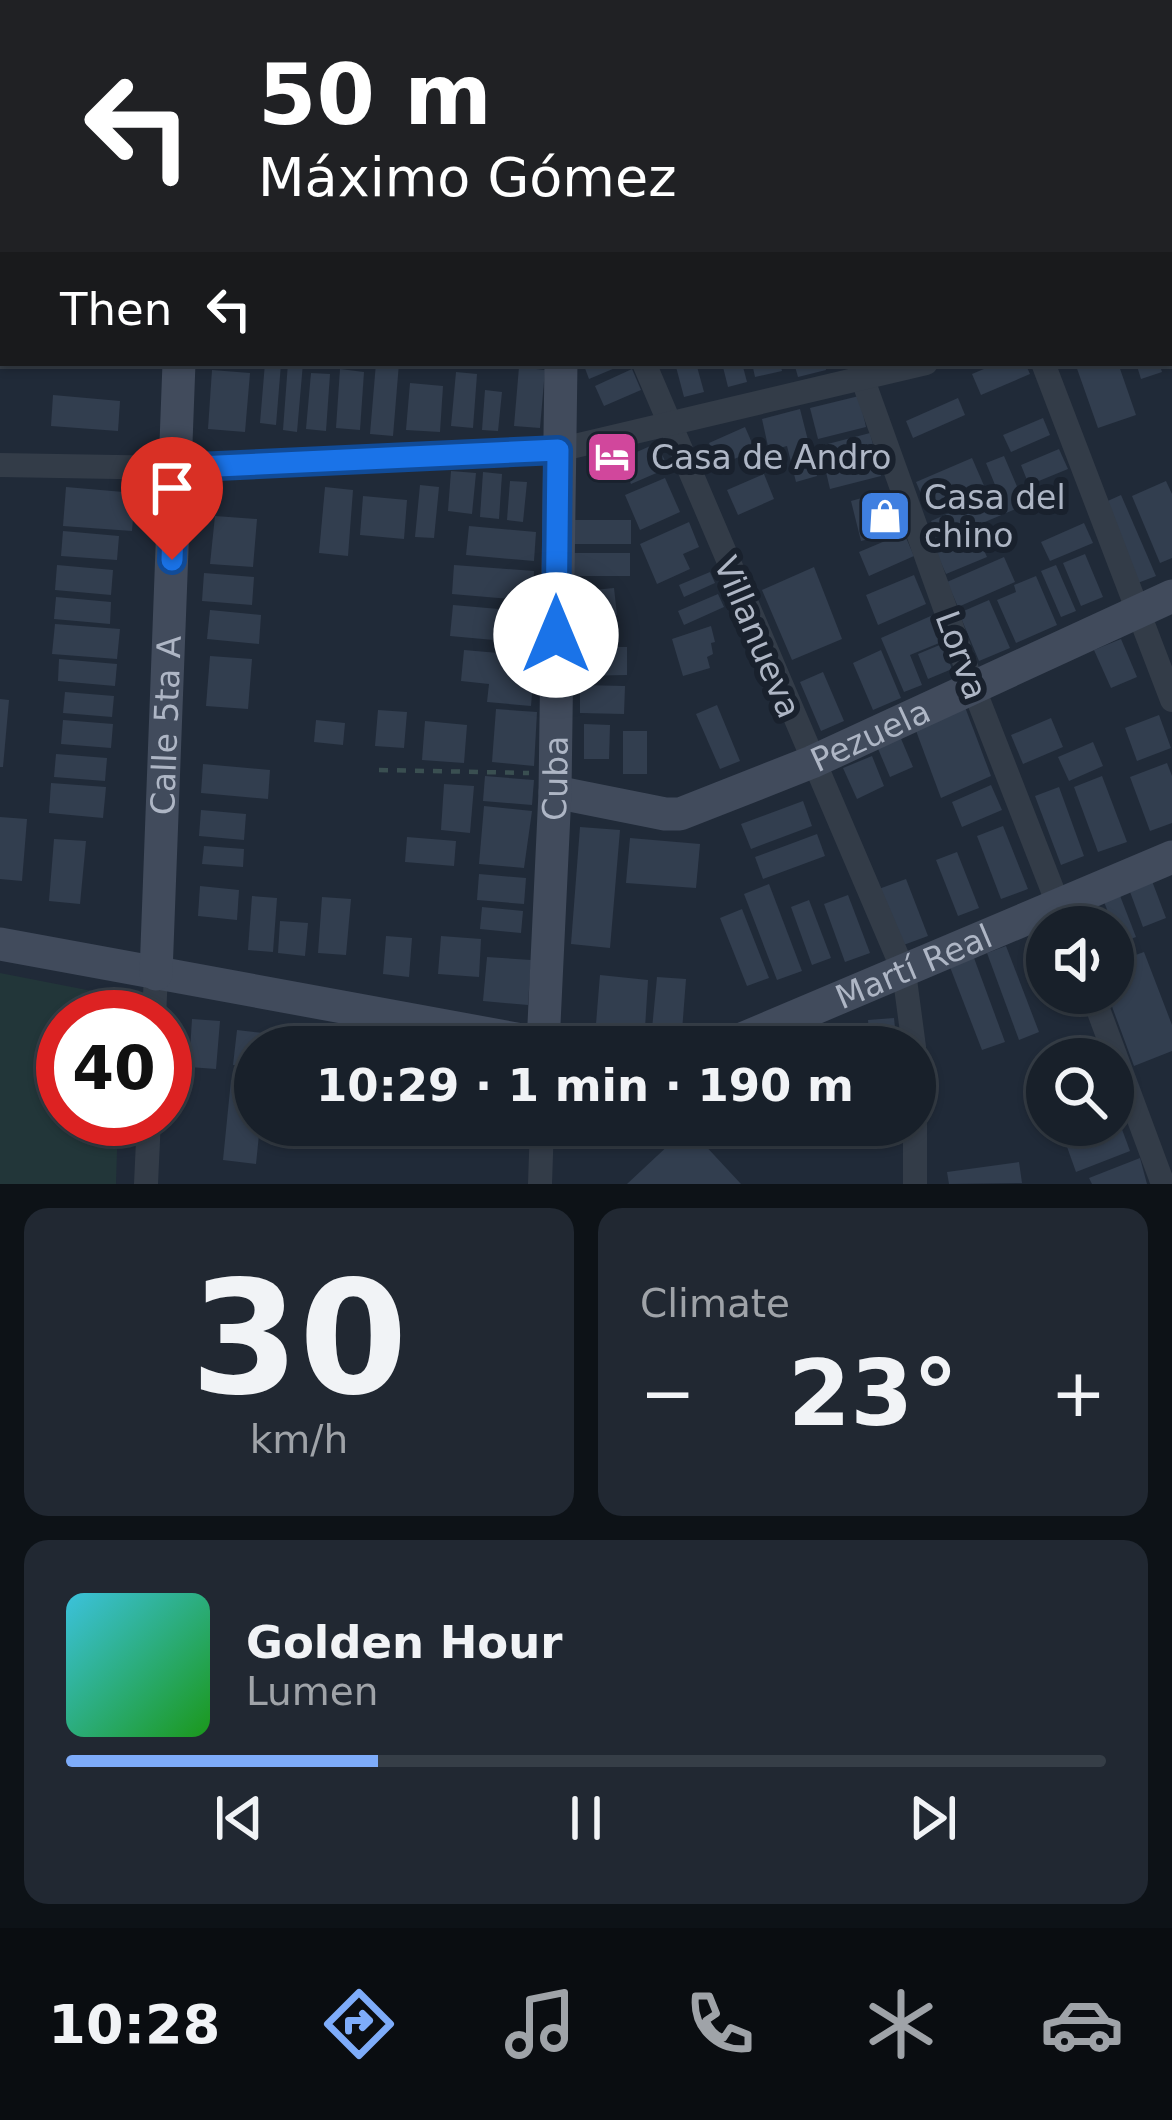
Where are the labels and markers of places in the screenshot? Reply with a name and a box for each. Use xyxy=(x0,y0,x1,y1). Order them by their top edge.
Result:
hotel icon: Casa de Andro xyxy=(584,429,640,485)
pin xyxy=(121,437,223,560)
place label: Casa de Andro xyxy=(651,438,891,477)
place label: Casa del chino xyxy=(924,478,1066,555)
shop icon: Casa del chino xyxy=(857,488,913,544)

